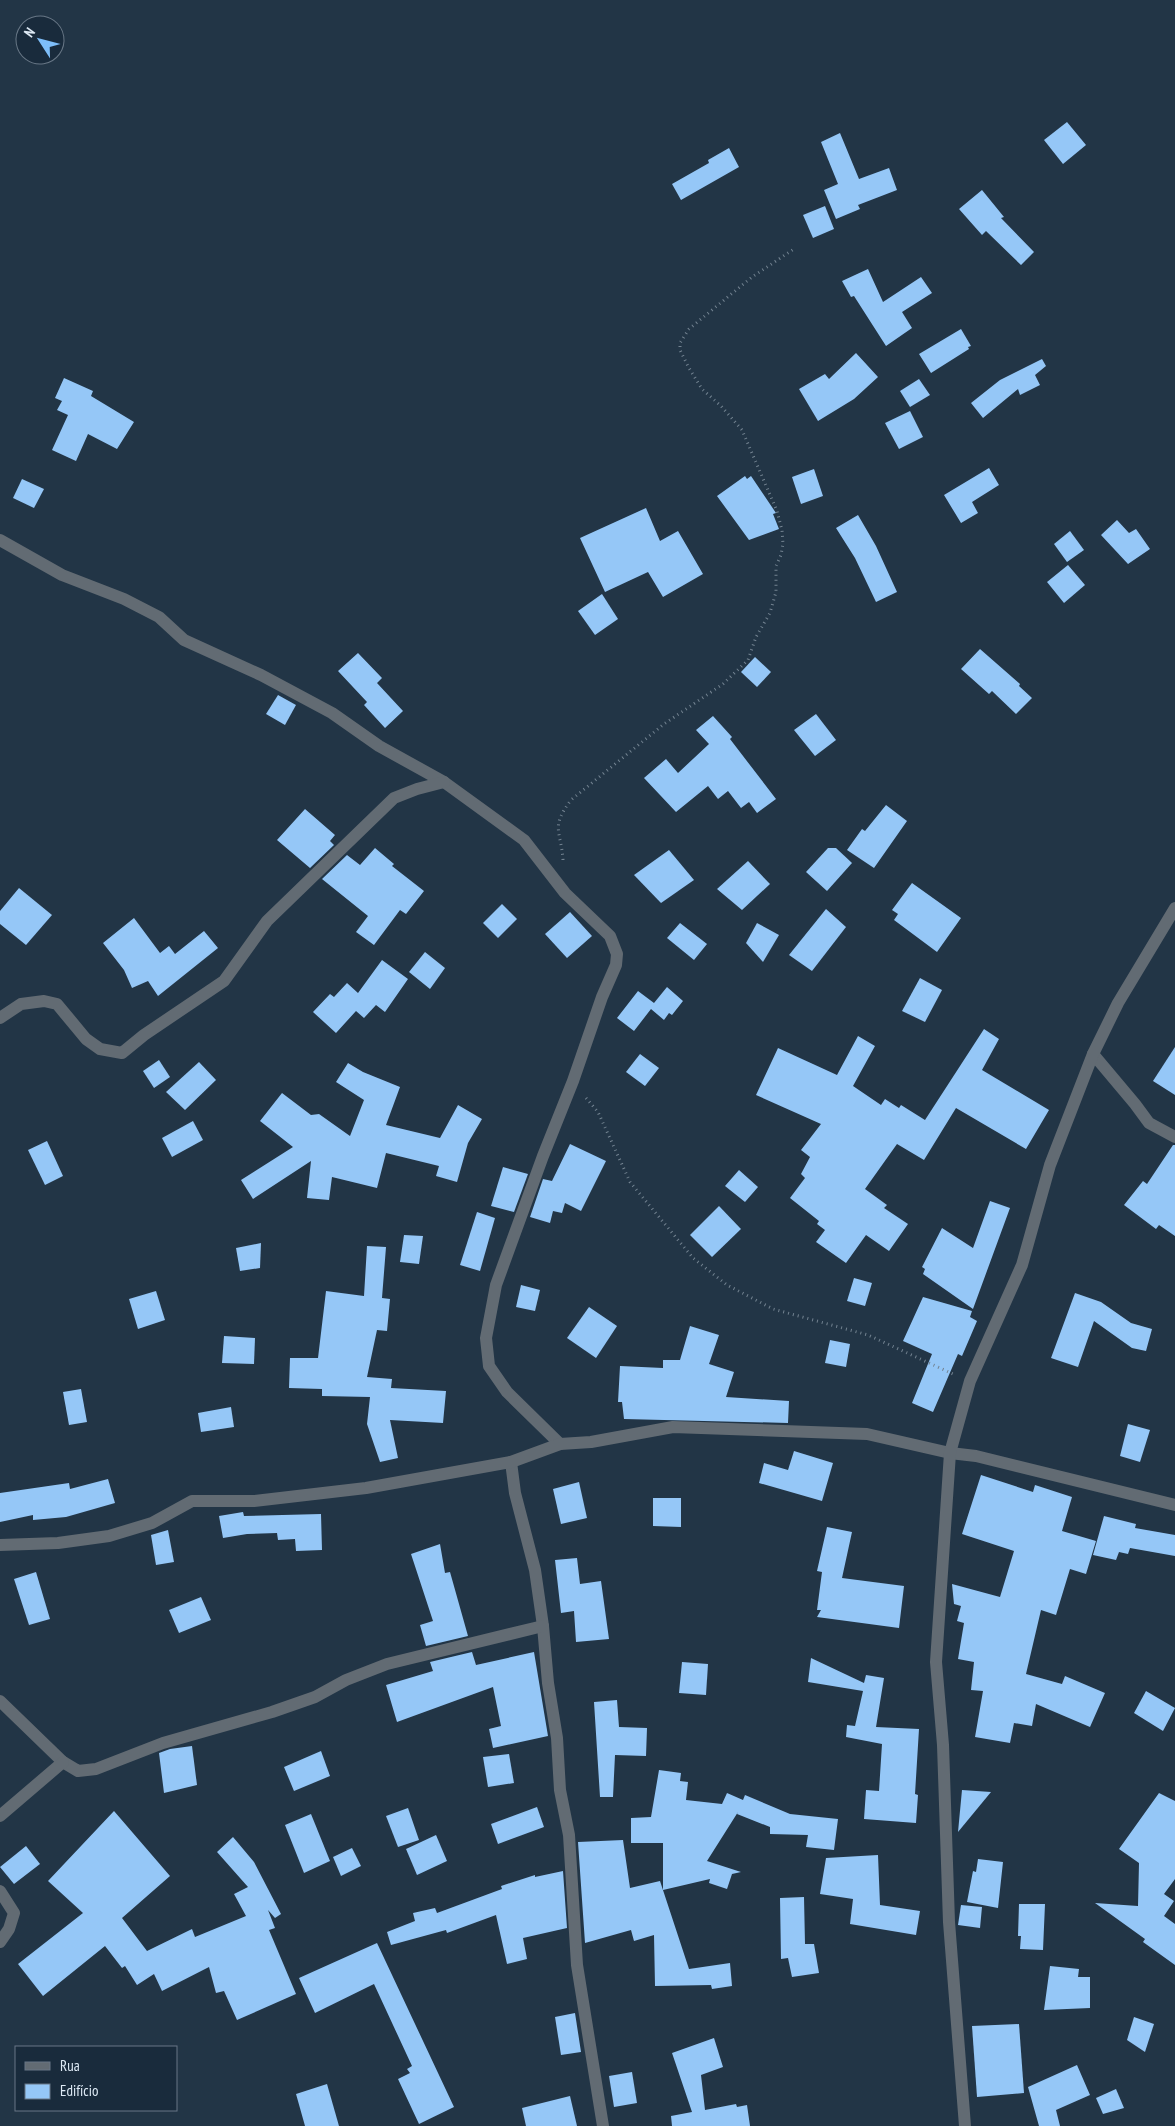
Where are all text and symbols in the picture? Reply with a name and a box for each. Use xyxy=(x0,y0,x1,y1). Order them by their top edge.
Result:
north arrow xyxy=(15,15,65,65)
text: N xyxy=(20,24,39,41)
legend xyxy=(15,2046,178,2111)
text: Rua xyxy=(60,2056,80,2075)
text: Edifício xyxy=(60,2081,98,2100)

